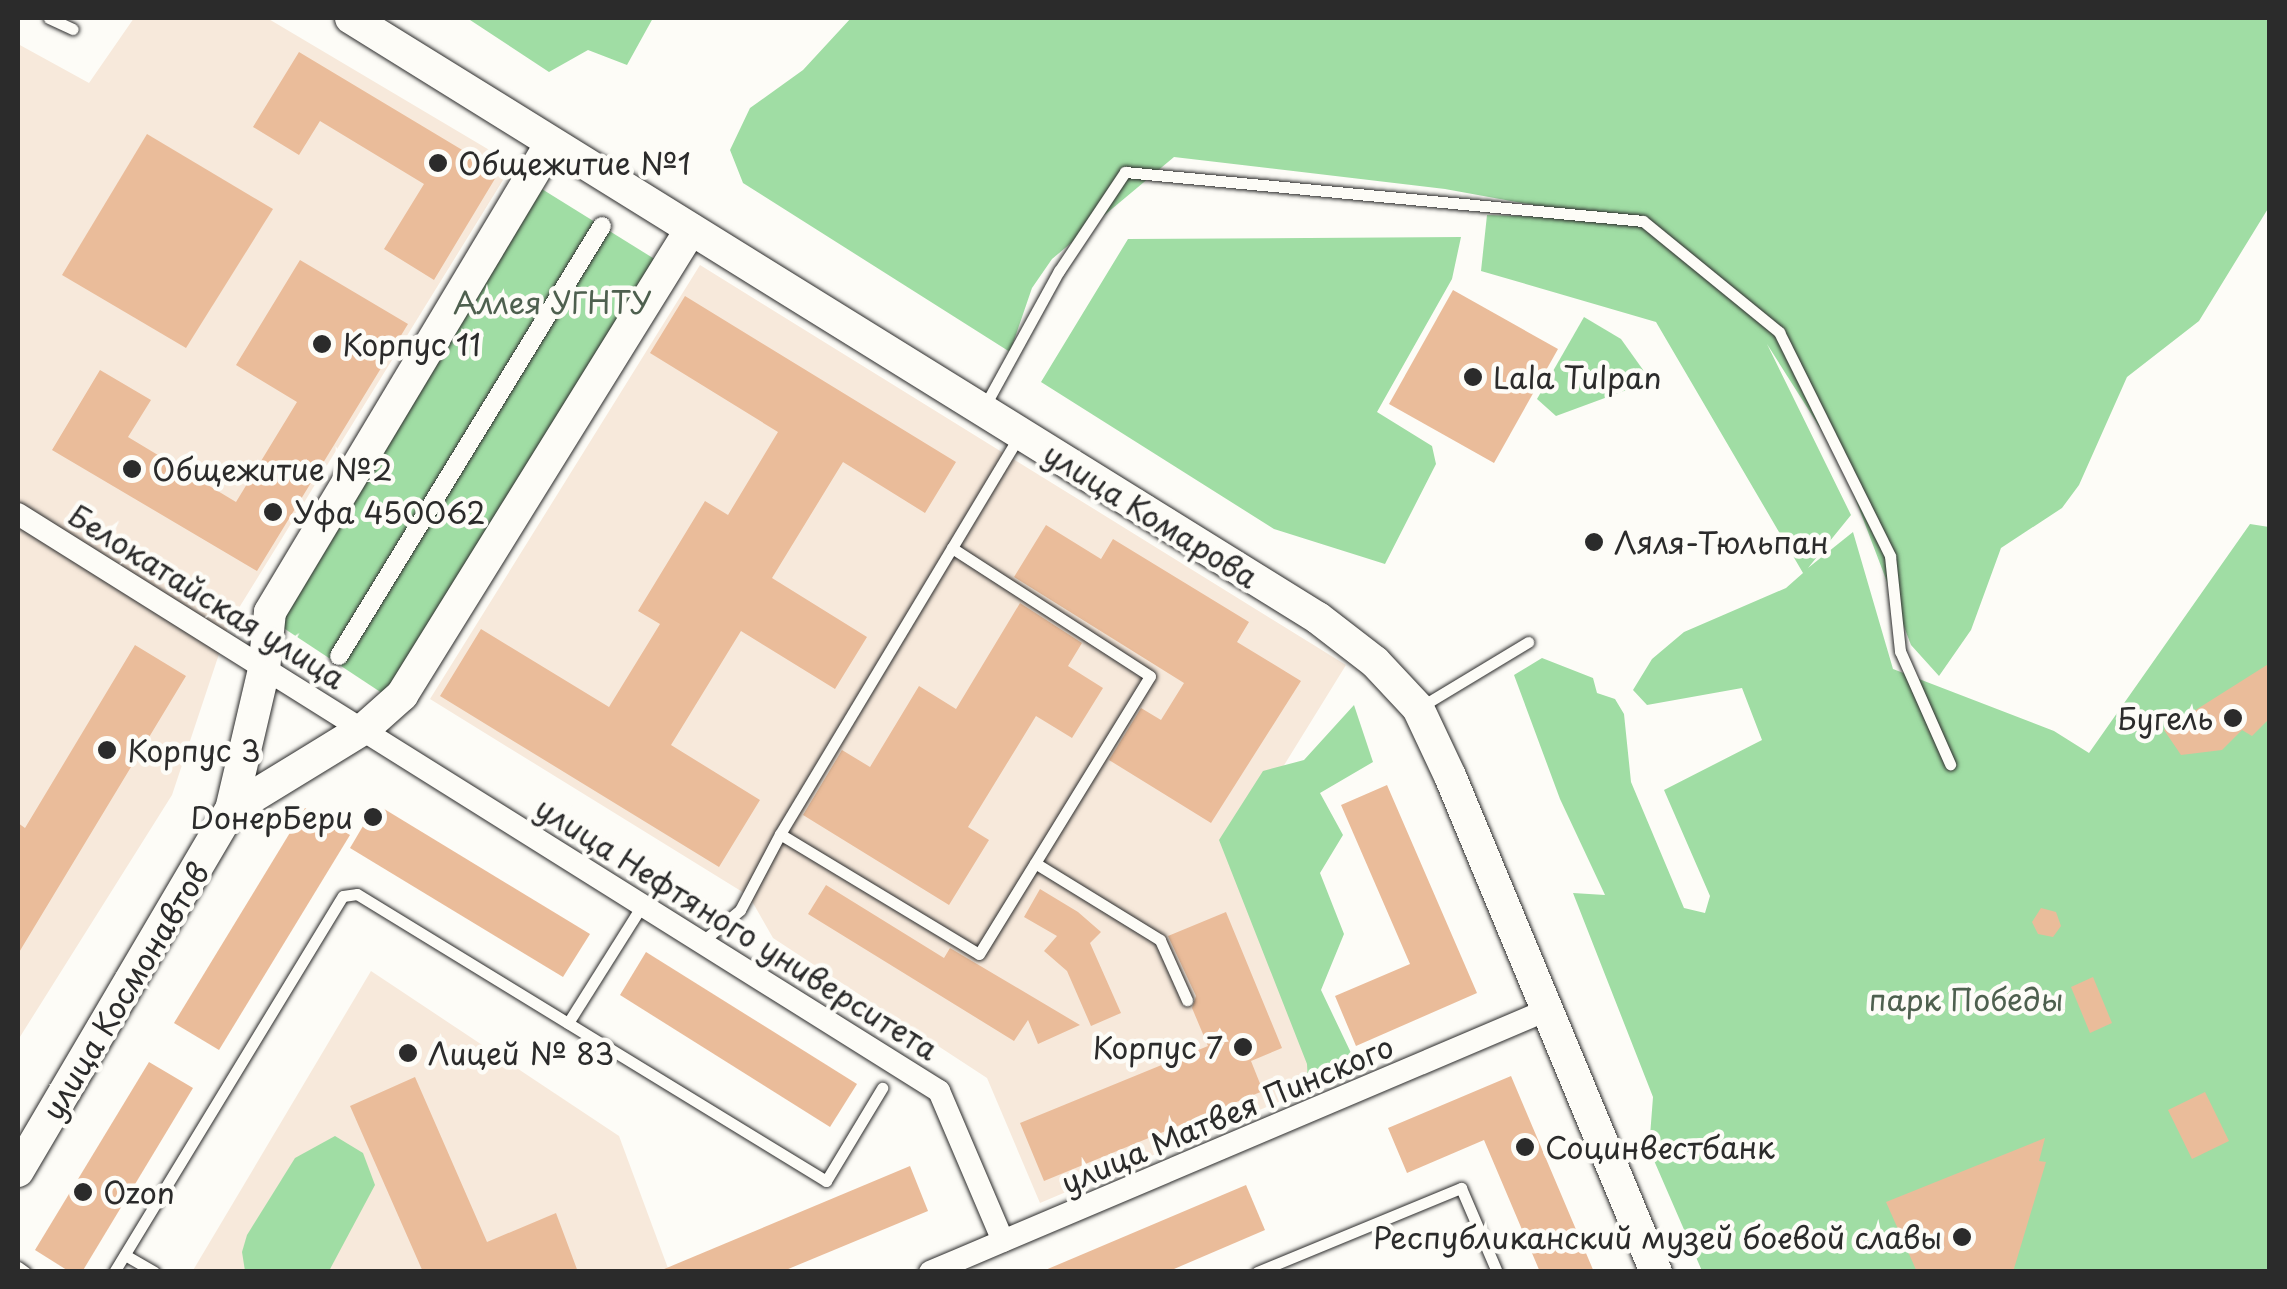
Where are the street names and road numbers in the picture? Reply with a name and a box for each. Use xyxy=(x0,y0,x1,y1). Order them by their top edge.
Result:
street label: улица Комарова xyxy=(1037,434,1265,596)
street label: Белокатайская улица xyxy=(61,496,353,696)
street label: улица Нефтяного университета xyxy=(528,788,946,1068)
street label: улица Космонавтов xyxy=(34,855,216,1127)
street label: улица Матвея Пинского xyxy=(1055,1027,1399,1201)

